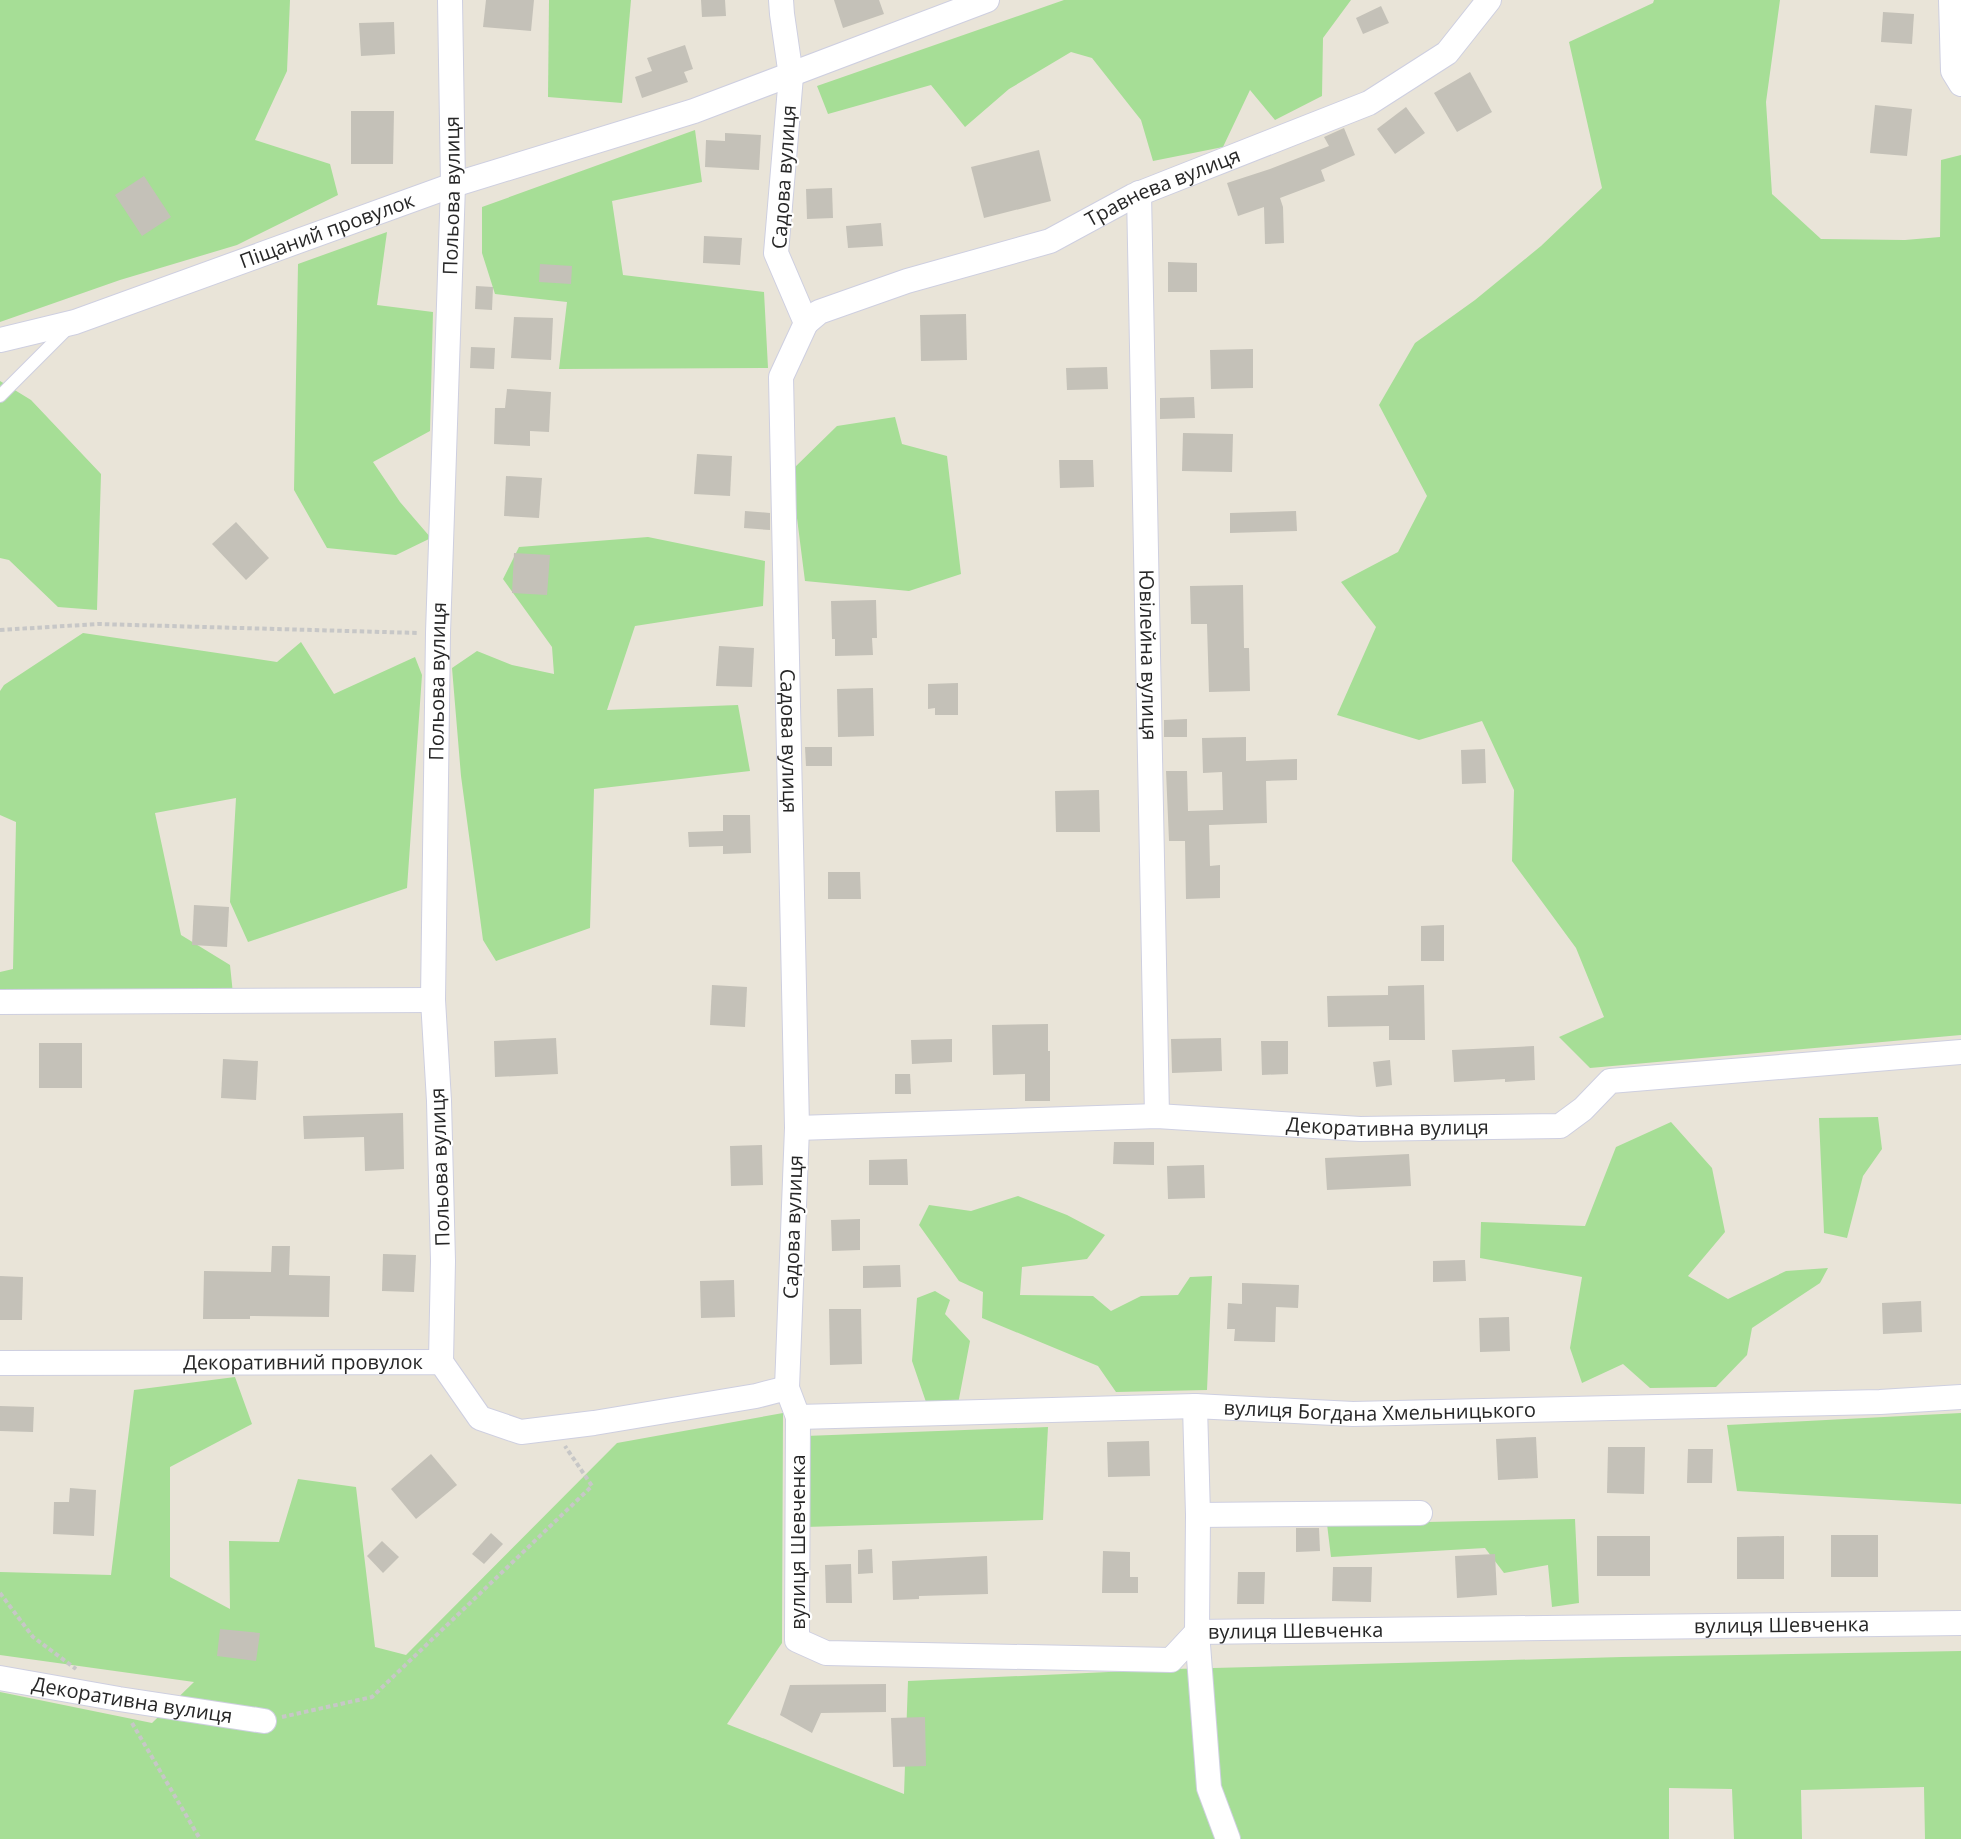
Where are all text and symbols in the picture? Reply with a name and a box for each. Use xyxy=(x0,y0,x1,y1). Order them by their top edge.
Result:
street label: Садова вулиця xyxy=(765,104,802,250)
street label: Польова вулиця xyxy=(436,116,466,275)
street label: Травнева вулиця xyxy=(1080,141,1244,233)
street label: Піщаний провулок xyxy=(236,186,418,274)
street label: Ювілейна вулиця xyxy=(1133,569,1164,741)
street label: Польова вулиця xyxy=(422,601,452,761)
street label: Садова вулиця xyxy=(774,668,804,813)
street label: Польова вулиця xyxy=(423,1087,456,1247)
street label: Декоративна вулиця xyxy=(1285,1110,1489,1142)
street label: Садова вулиця xyxy=(776,1154,809,1300)
street label: Декоративний провулок xyxy=(183,1348,423,1376)
street label: вулиця Богдана Хмельницького xyxy=(1223,1393,1536,1427)
street label: вулиця Шевченка xyxy=(784,1454,811,1630)
street label: вулиця Шевченка xyxy=(1694,1610,1869,1639)
street label: вулиця Шевченка xyxy=(1208,1616,1383,1645)
street label: Декоративна вулиця xyxy=(30,1670,234,1729)

